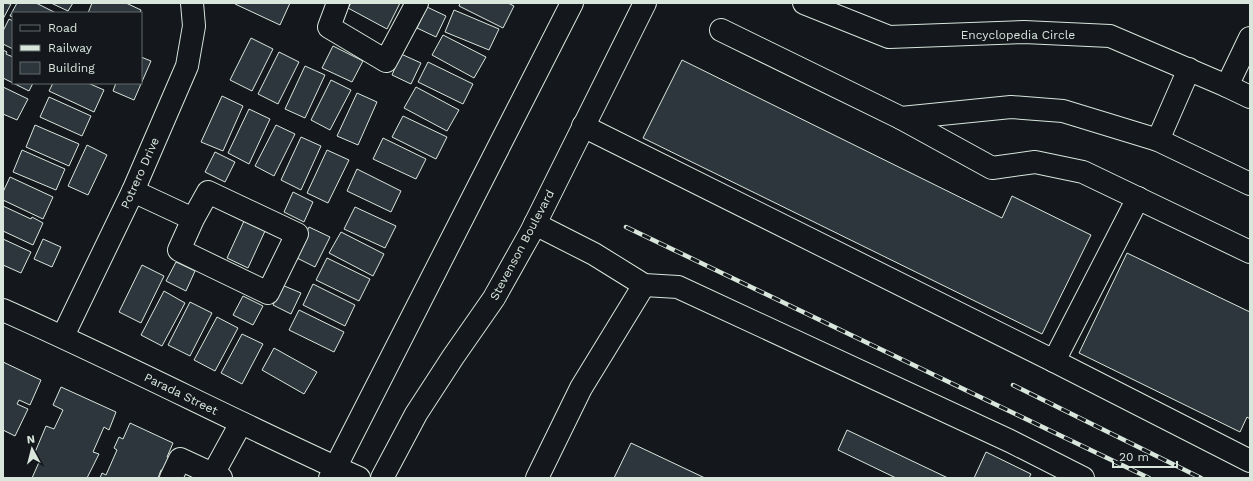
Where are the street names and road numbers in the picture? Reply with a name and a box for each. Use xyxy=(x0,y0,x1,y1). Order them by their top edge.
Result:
street label: Encyclopedia Circle xyxy=(961,28,1075,42)
street label: Potrero Drive xyxy=(118,135,162,211)
street label: Stevenson Boulevard xyxy=(487,187,557,303)
street label: Parada Street xyxy=(142,370,220,418)

